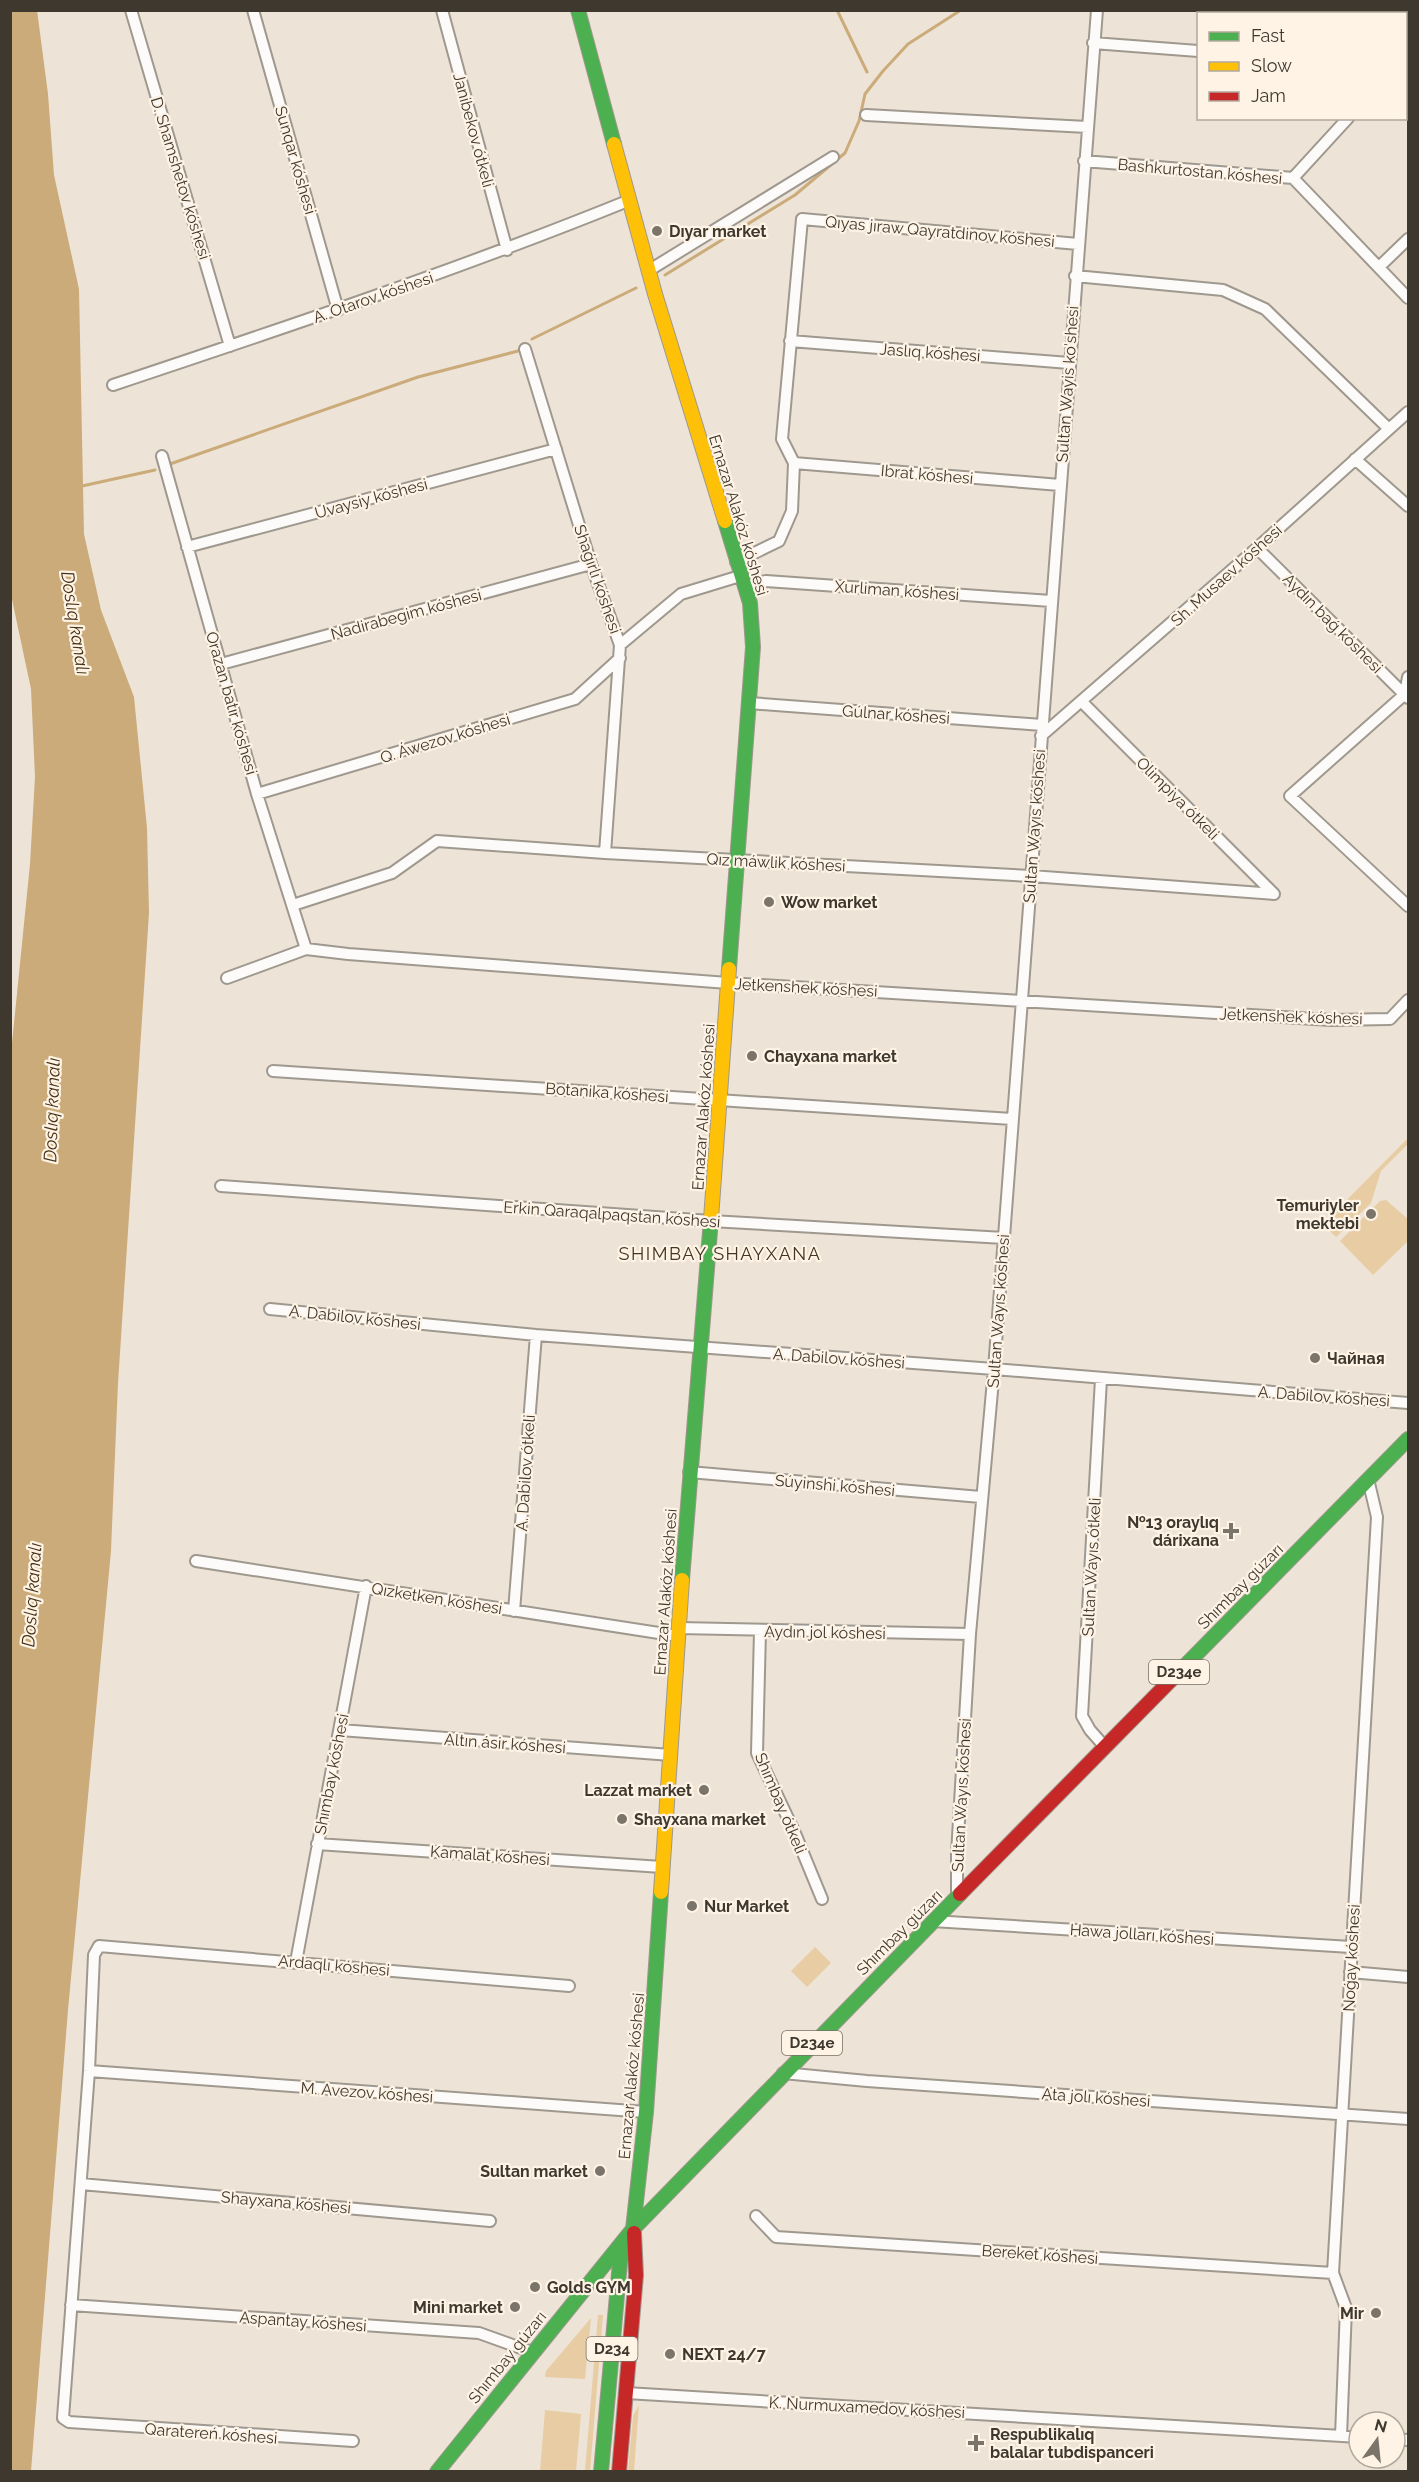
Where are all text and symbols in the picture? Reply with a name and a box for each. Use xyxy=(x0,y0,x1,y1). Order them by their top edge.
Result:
legend xyxy=(1197,12,1407,120)
text: Fast xyxy=(1251,25,1285,46)
text: Slow xyxy=(1251,55,1292,76)
street label: Janibekov ótkeli xyxy=(449,71,498,190)
text: Jam xyxy=(1251,85,1286,106)
street label: D. Shamshetov kóshesi xyxy=(147,95,214,262)
street label: Sunqar kóshesi xyxy=(271,104,320,216)
street label: Bashkurtostan kóshesi xyxy=(1117,155,1283,188)
street label: Qıyas jıraw Qayratdinov kóshesi xyxy=(824,212,1055,251)
place label: Dıyar market xyxy=(669,222,766,241)
marker: Dıyar market xyxy=(650,224,664,238)
street label: A. Otarov kóshesi xyxy=(310,268,436,327)
street label: Sultan Wayis ko'shesi xyxy=(1053,305,1082,463)
street label: Jaslıq kóshesi xyxy=(879,339,981,365)
street label: Ernazar Alakóz kóshesi xyxy=(705,432,772,598)
street label: Ibrat kóshesi xyxy=(880,461,974,488)
street label: Uvaysiy kóshesi xyxy=(313,474,430,523)
street label: Sh. Musaev kóshesi xyxy=(1167,521,1286,630)
street label: Shaǵırlı kóshesi xyxy=(570,522,625,636)
water label: Doslıq kanalı xyxy=(57,570,94,676)
street label: Aydın baǵ kóshesi xyxy=(1279,570,1386,677)
street label: Xurliman kóshesi xyxy=(834,577,960,604)
street label: Nadirabegim kóshesi xyxy=(329,585,484,644)
street label: Orazan batır kóshesi xyxy=(202,629,261,777)
street label: Gúlnar kóshesi xyxy=(841,701,950,728)
street label: Q. Áwezov kóshesi xyxy=(378,709,512,767)
street label: Sultan Wayıs kóshesi xyxy=(1020,749,1049,904)
street label: Olimpiya ótkeli xyxy=(1132,753,1223,844)
street label: Qız máwlik kóshesi xyxy=(706,849,846,876)
place label: Wow market xyxy=(781,893,877,912)
marker: Wow market xyxy=(762,895,776,909)
street label: Jetkenshek kóshesi xyxy=(734,974,878,1001)
street label: Jetkenshek kóshesi xyxy=(1219,1005,1363,1028)
street label: Ernazar Alakóz kóshesi xyxy=(688,1023,719,1191)
place label: Chayxana market xyxy=(764,1047,897,1066)
marker: Chayxana market xyxy=(745,1049,759,1063)
water label: Doslıq kanalı xyxy=(39,1057,64,1163)
street label: Botanika kóshesi xyxy=(545,1079,669,1106)
place label: Temuriyler mektebi xyxy=(1276,1196,1359,1233)
street label: Erkin Qaraqalpaqstan kóshesi xyxy=(503,1197,721,1232)
marker: Temuriyler mektebi xyxy=(1364,1207,1378,1221)
street label: Sultan Wayıs kóshesi xyxy=(984,1234,1013,1389)
district label: SHIMBAY SHAYXANA xyxy=(619,1243,821,1264)
street label: A. Dabilov kóshesi xyxy=(288,1301,422,1334)
street label: A. Dabilov kóshesi xyxy=(772,1344,906,1373)
place label: Чайная xyxy=(1327,1349,1385,1368)
marker: Чайная xyxy=(1308,1351,1322,1365)
street label: A. Dabilov kóshesi xyxy=(1257,1382,1391,1411)
street label: A. Dabilov ótkeli xyxy=(512,1414,539,1532)
street label: Súyinshi kóshesi xyxy=(774,1471,896,1500)
street label: Sultan Wayıs ótkeli xyxy=(1078,1497,1105,1637)
street label: Ernazar Alakóz kóshesi xyxy=(650,1508,681,1676)
place label: №13 oraylıq dárixana xyxy=(1127,1513,1219,1550)
marker: №13 oraylıq dárixana xyxy=(1224,1524,1238,1538)
street label: Shımbay gúzarı xyxy=(1194,1540,1287,1633)
water label: Doslıq kanalı xyxy=(17,1542,46,1648)
street label: Qızketken kóshesi xyxy=(370,1579,504,1618)
street label: Aydın jol kóshesi xyxy=(764,1622,886,1643)
road number: D234e xyxy=(1149,1660,1209,1684)
street label: Shımbay kóshesi xyxy=(310,1712,353,1836)
street label: Sultan Wayıs kóshesi xyxy=(948,1718,975,1872)
street label: Altın ásir kóshesi xyxy=(443,1730,566,1757)
street label: Shımbay ótkeli xyxy=(751,1750,810,1857)
place label: Lazzat market xyxy=(584,1781,692,1800)
marker: Lazzat market xyxy=(697,1783,711,1797)
place label: Shayxana market xyxy=(634,1810,766,1829)
marker: Shayxana market xyxy=(615,1812,629,1826)
street label: Kamalat kóshesi xyxy=(429,1842,551,1869)
street label: Shımbay gúzarı xyxy=(853,1886,946,1979)
place label: Nur Market xyxy=(704,1897,789,1916)
marker: Nur Market xyxy=(685,1899,699,1913)
street label: Noǵay kóshesi xyxy=(1339,1904,1364,2012)
street label: Hawa jolları kóshesi xyxy=(1069,1920,1215,1949)
street label: Ardaqlı kóshesi xyxy=(277,1951,391,1980)
street label: Ernazar Alakóz kóshesi xyxy=(615,1992,648,2160)
road number: D234e xyxy=(782,2031,842,2055)
street label: M. Avezov kóshesi xyxy=(300,2078,434,2107)
street label: Ata jolı kóshesi xyxy=(1041,2084,1151,2111)
place label: Sultan market xyxy=(480,2162,588,2181)
marker: Sultan market xyxy=(593,2164,607,2178)
street label: Shayxana kóshesi xyxy=(220,2187,352,2218)
street label: Bereket kóshesi xyxy=(981,2241,1099,2268)
place label: Golds GYM xyxy=(547,2278,631,2297)
marker: Golds GYM xyxy=(528,2280,542,2294)
place label: Mini market xyxy=(413,2298,503,2317)
marker: Mini market xyxy=(508,2300,522,2314)
place label: Mir xyxy=(1340,2304,1364,2323)
marker: Mir xyxy=(1369,2306,1383,2320)
street label: Shımbay gúzarı xyxy=(464,2307,550,2407)
street label: Aspantay kóshesi xyxy=(239,2308,367,2335)
road number: D234 xyxy=(586,2337,638,2361)
place label: NEXT 24/7 xyxy=(682,2345,766,2364)
marker: NEXT 24/7 xyxy=(663,2347,677,2361)
street label: K. Nurmuxamedov kóshesi xyxy=(768,2393,966,2422)
north arrow xyxy=(1347,2410,1407,2470)
text: N xyxy=(1372,2415,1389,2437)
street label: Qaratereń kóshesi xyxy=(144,2419,278,2448)
place label: Respublikalıq balalar tubdispanceri xyxy=(990,2425,1154,2462)
marker: Respublikalıq balalar tubdispanceri xyxy=(967,2434,985,2452)

